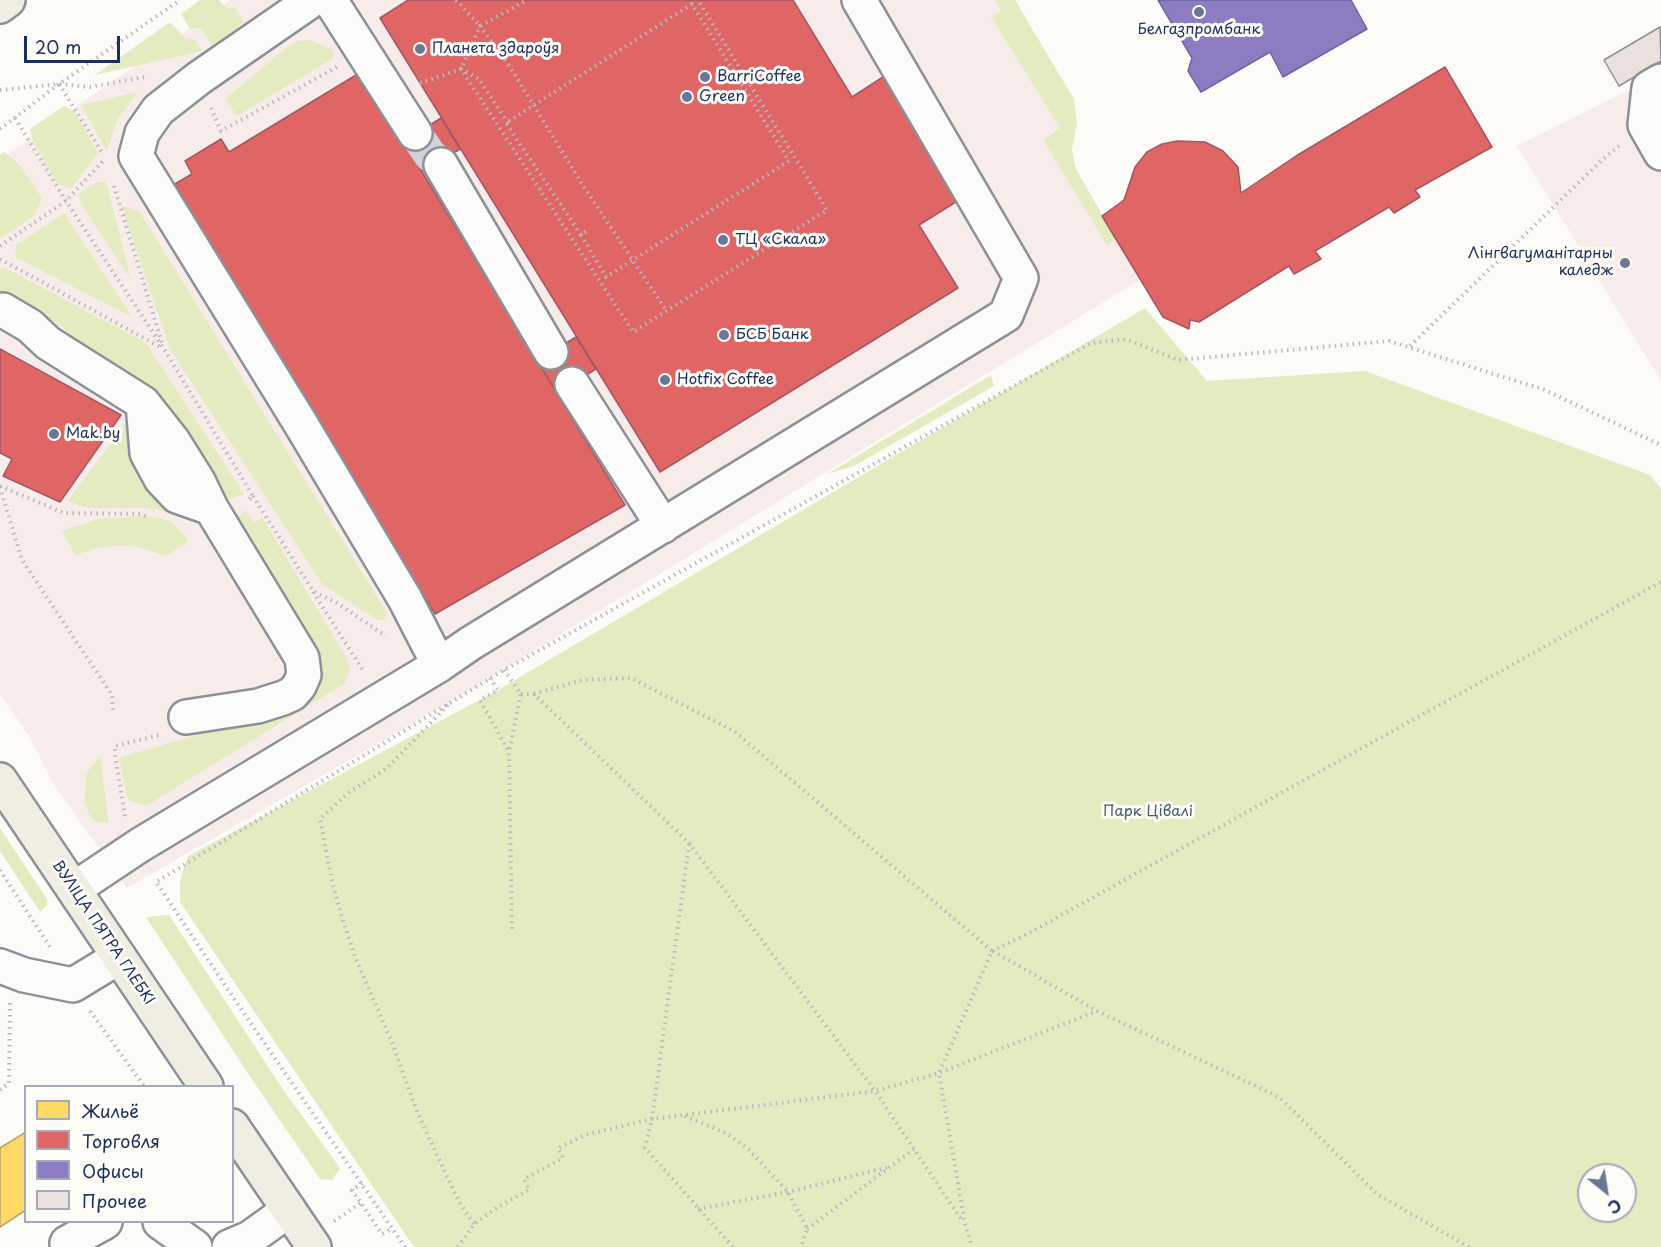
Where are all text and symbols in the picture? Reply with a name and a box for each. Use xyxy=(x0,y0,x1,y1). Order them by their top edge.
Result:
marker: Белгазпромбанк xyxy=(1192,5,1206,19)
place label: Белгазпромбанк xyxy=(1138,21,1260,39)
scale bar xyxy=(27,24,123,62)
text: 20 m xyxy=(35,33,81,60)
place label: Планета здароўя xyxy=(432,40,559,58)
marker: Планета здароўя xyxy=(413,42,427,56)
place label: BarriCoffee xyxy=(717,68,802,86)
marker: BarriCoffee xyxy=(698,70,712,84)
place label: Green xyxy=(699,88,745,106)
marker: Green xyxy=(680,90,694,104)
place label: ТЦ «Скала» xyxy=(735,231,826,249)
marker: ТЦ «Скала» xyxy=(716,233,730,247)
place label: Лінгвагуманітарны каледж xyxy=(1468,245,1613,280)
marker: Лінгвагуманітарны каледж xyxy=(1618,256,1632,270)
place label: БСБ Банк xyxy=(736,326,809,344)
marker: БСБ Банк xyxy=(717,328,731,342)
place label: Hotfix Coffee xyxy=(677,371,774,389)
marker: Hotfix Coffee xyxy=(658,373,672,387)
place label: Mak.by xyxy=(66,425,120,443)
marker: Mak.by xyxy=(47,427,61,441)
park label: Парк Цівалі xyxy=(1103,803,1193,821)
street label: ВУЛІЦА ПЯТРА ГЛЕБКІ xyxy=(48,858,158,1008)
legend xyxy=(24,1085,234,1223)
text: Жильё xyxy=(82,1097,139,1124)
text: Торговля xyxy=(82,1127,160,1154)
text: Офисы xyxy=(82,1157,144,1184)
north arrow xyxy=(1577,1163,1637,1223)
text: Прочее xyxy=(82,1187,147,1214)
text: С xyxy=(1604,1193,1626,1220)

